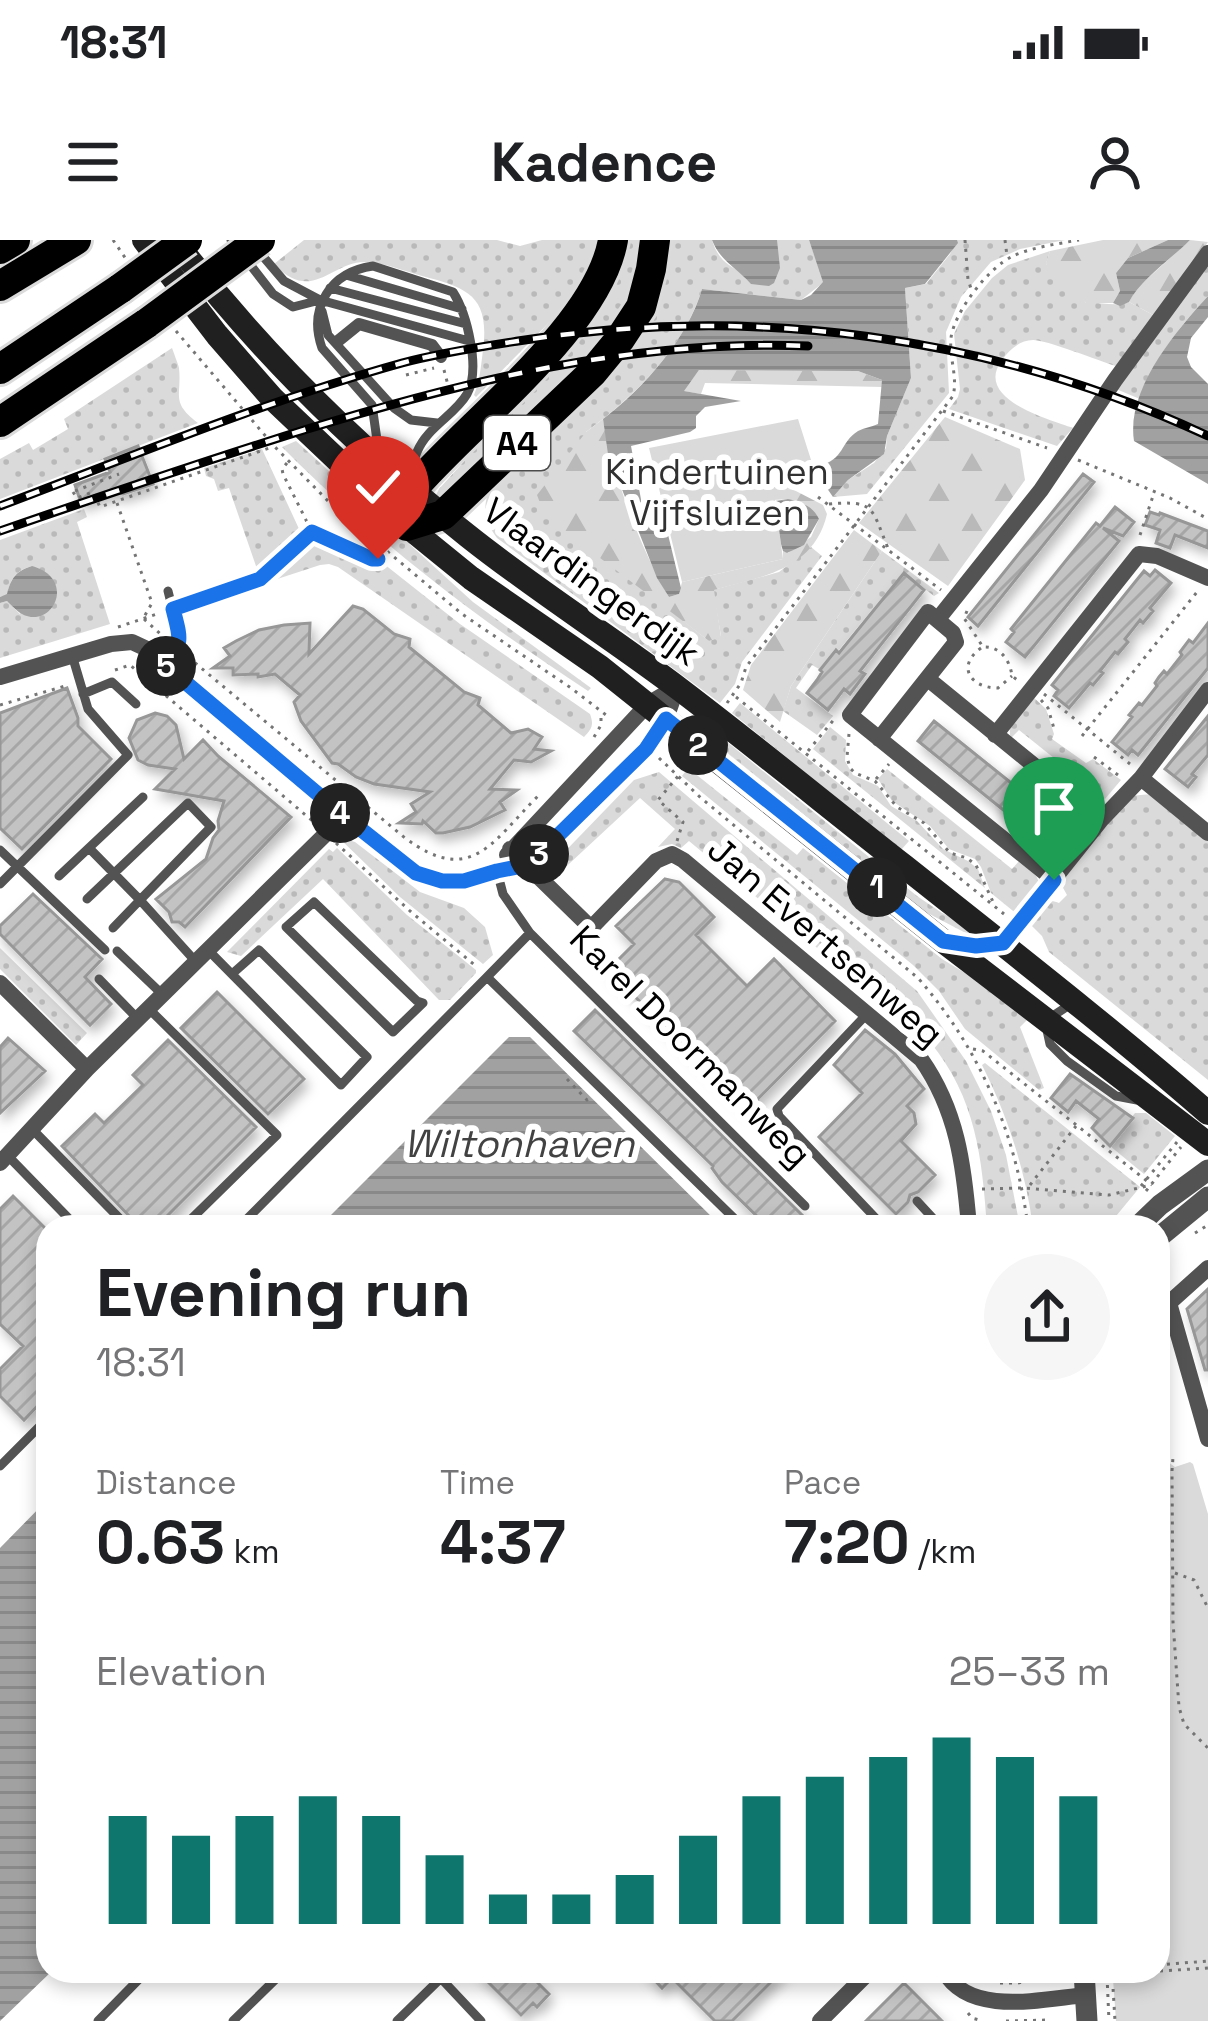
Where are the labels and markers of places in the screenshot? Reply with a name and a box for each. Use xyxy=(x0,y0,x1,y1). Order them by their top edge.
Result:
pin xyxy=(327,436,429,559)
pin: 5 xyxy=(136,636,196,696)
pin: 2 xyxy=(668,715,728,775)
pin xyxy=(1003,757,1105,880)
pin: 4 xyxy=(310,783,370,843)
pin: 3 xyxy=(509,824,569,884)
pin: 1 xyxy=(847,857,907,917)

